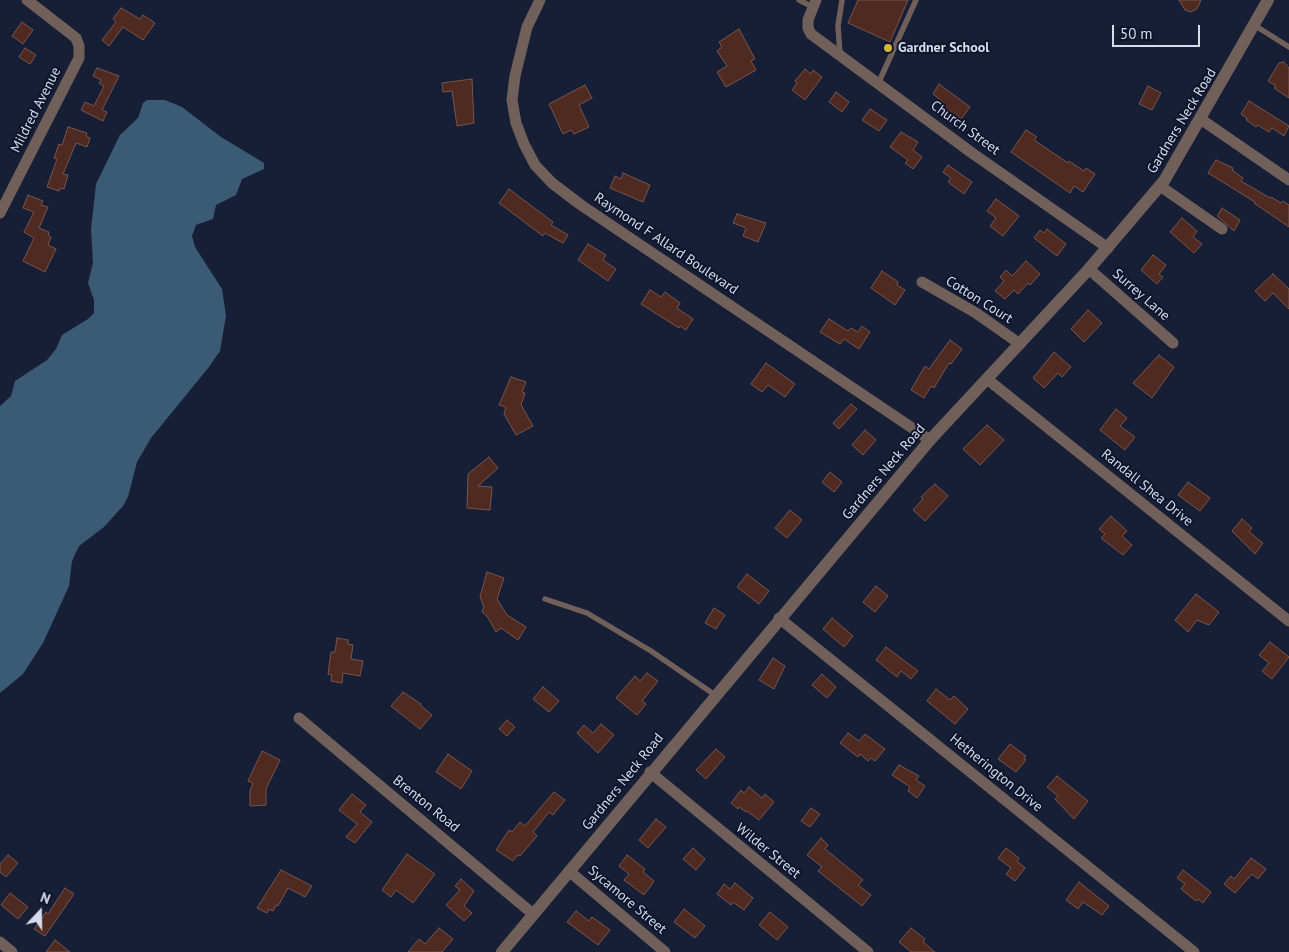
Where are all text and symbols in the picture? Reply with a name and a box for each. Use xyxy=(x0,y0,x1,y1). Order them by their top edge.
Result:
scale bar xyxy=(1114,15,1202,47)
text: 50 m xyxy=(1120,24,1153,43)
place label: Gardner School xyxy=(898,40,989,56)
marker: Gardner School xyxy=(882,42,894,54)
street label: Mildred Avenue xyxy=(7,65,65,155)
street label: Gardners Neck Road xyxy=(1144,65,1220,177)
street label: Church Street xyxy=(927,97,1003,159)
street label: Raymond F Allard Boulevard xyxy=(591,190,741,298)
street label: Surrey Lane xyxy=(1109,266,1173,324)
street label: Cotton Court xyxy=(942,273,1016,327)
street label: Gardners Neck Road xyxy=(839,421,929,523)
street label: Randall Shea Drive xyxy=(1098,446,1196,530)
street label: Gardners Neck Road xyxy=(579,730,667,834)
street label: Hetherington Drive xyxy=(946,730,1046,816)
street label: Brenton Road xyxy=(389,772,463,836)
street label: Wilder Street xyxy=(732,820,804,882)
street label: Sycamore Street xyxy=(584,862,670,938)
north arrow xyxy=(15,887,65,937)
text: N xyxy=(38,888,53,908)

